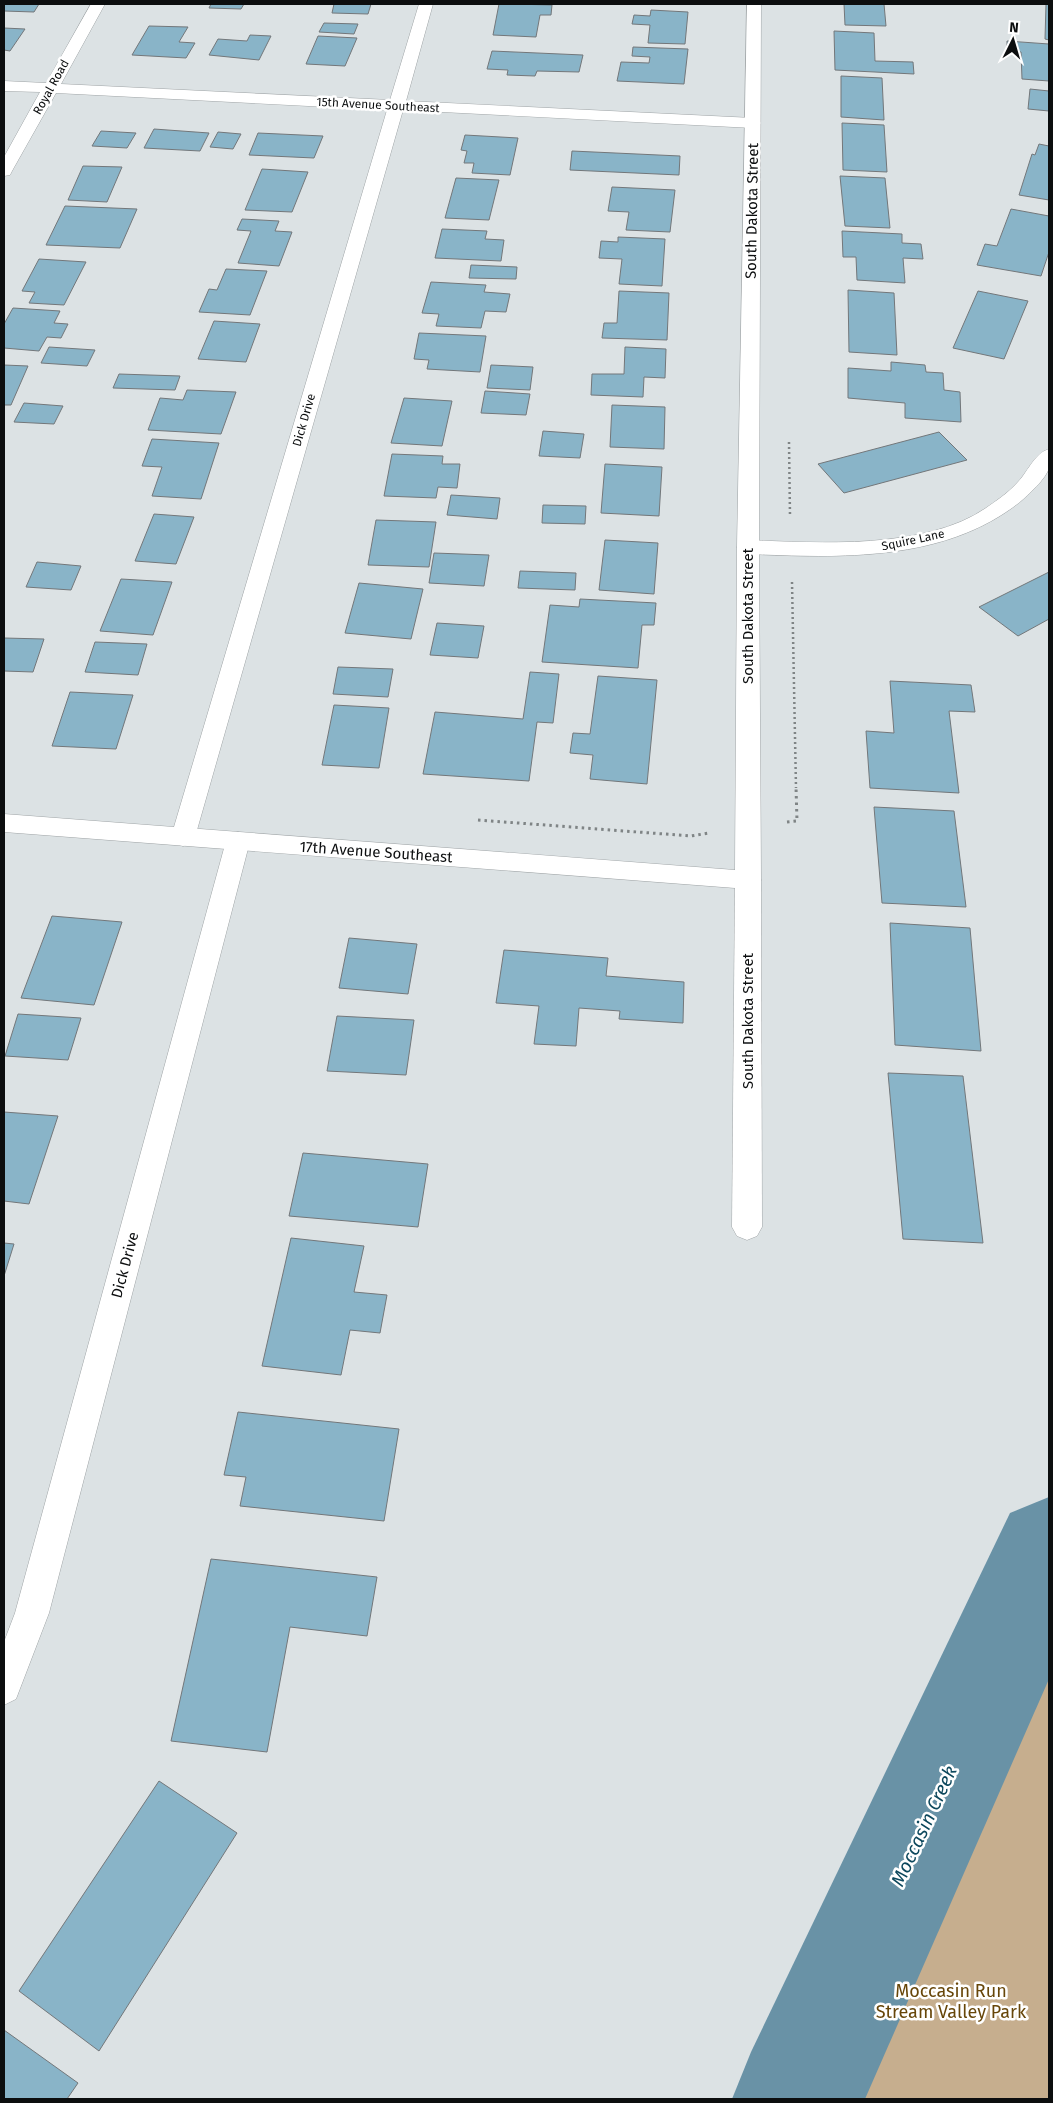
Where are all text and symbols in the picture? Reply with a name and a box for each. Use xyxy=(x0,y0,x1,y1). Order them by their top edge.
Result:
north arrow xyxy=(988,15,1038,65)
text: N xyxy=(1009,19,1019,36)
street label: Royal Road xyxy=(30,57,72,117)
street label: 15th Avenue Southeast xyxy=(316,95,441,115)
street label: South Dakota Street xyxy=(742,142,762,279)
street label: Dick Drive xyxy=(290,392,318,448)
street label: Squire Lane xyxy=(880,526,946,554)
street label: South Dakota Street xyxy=(739,547,757,684)
street label: 17th Avenue Southeast xyxy=(299,838,454,866)
street label: South Dakota Street xyxy=(739,952,757,1089)
street label: Dick Drive xyxy=(108,1230,142,1300)
water label: Moccasin Creek xyxy=(886,1762,962,1890)
park label: Moccasin Run Stream Valley Park xyxy=(876,1980,1027,2023)

